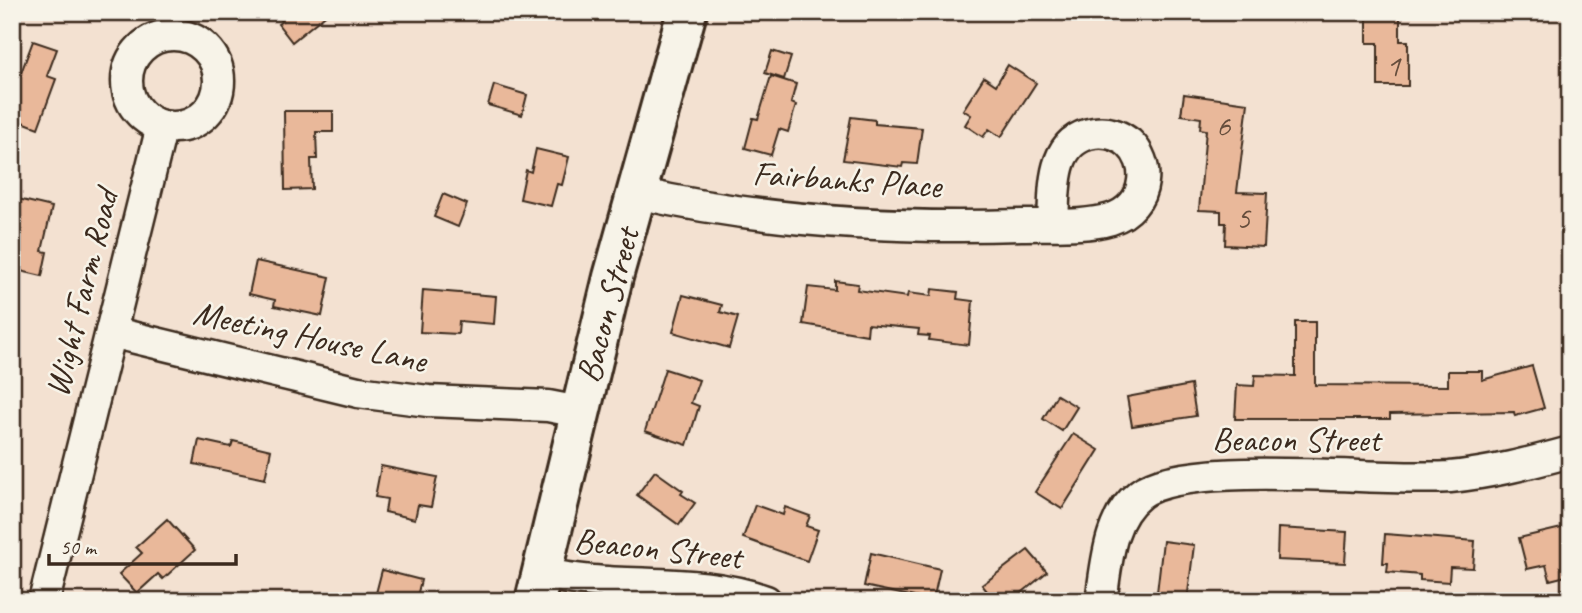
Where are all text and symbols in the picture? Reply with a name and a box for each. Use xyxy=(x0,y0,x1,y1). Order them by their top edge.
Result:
house number: 1 xyxy=(1386,45,1402,86)
house number: 6 xyxy=(1216,105,1232,146)
street label: Fairbanks Place xyxy=(751,150,945,209)
street label: Wight Farm Road xyxy=(34,180,130,401)
house number: 5 xyxy=(1236,197,1252,238)
street label: Bacon Street xyxy=(565,220,651,387)
street label: Meeting House Lane xyxy=(189,290,433,384)
street label: Beacon Street xyxy=(1212,417,1383,462)
street label: Beacon Street xyxy=(572,517,747,580)
scale bar xyxy=(49,522,236,566)
text: 50 m xyxy=(60,534,98,560)

